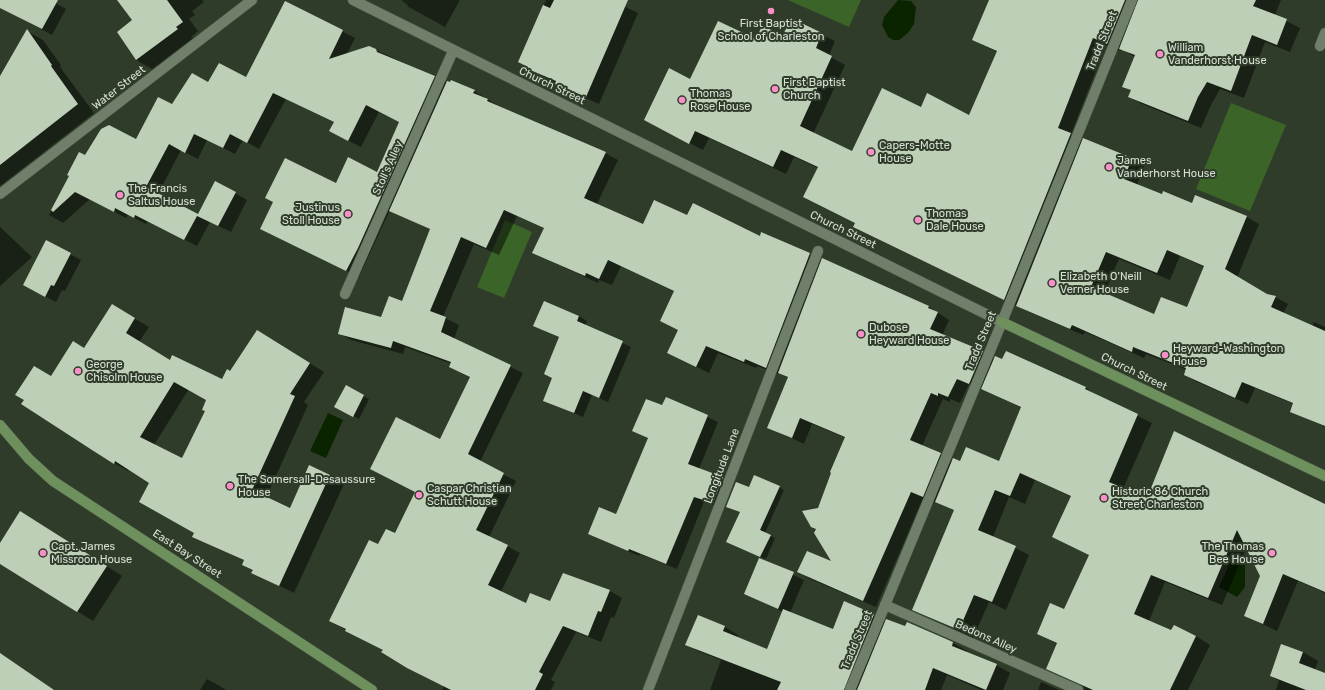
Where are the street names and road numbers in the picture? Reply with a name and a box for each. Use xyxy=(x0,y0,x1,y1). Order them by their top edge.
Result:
street label: Tradd Street xyxy=(1084,9,1120,73)
street label: Water Street xyxy=(90,63,148,113)
street label: Church Street xyxy=(517,64,587,108)
street label: Stoll's Alley xyxy=(370,139,406,197)
street label: Church Street xyxy=(808,208,878,252)
street label: Tradd Street xyxy=(963,309,999,373)
street label: Church Street xyxy=(1099,350,1169,394)
street label: Longitude Lane xyxy=(702,426,742,506)
street label: East Bay Street xyxy=(150,527,224,581)
street label: Tradd Street xyxy=(839,608,875,672)
street label: Bedons Alley xyxy=(953,618,1019,656)

